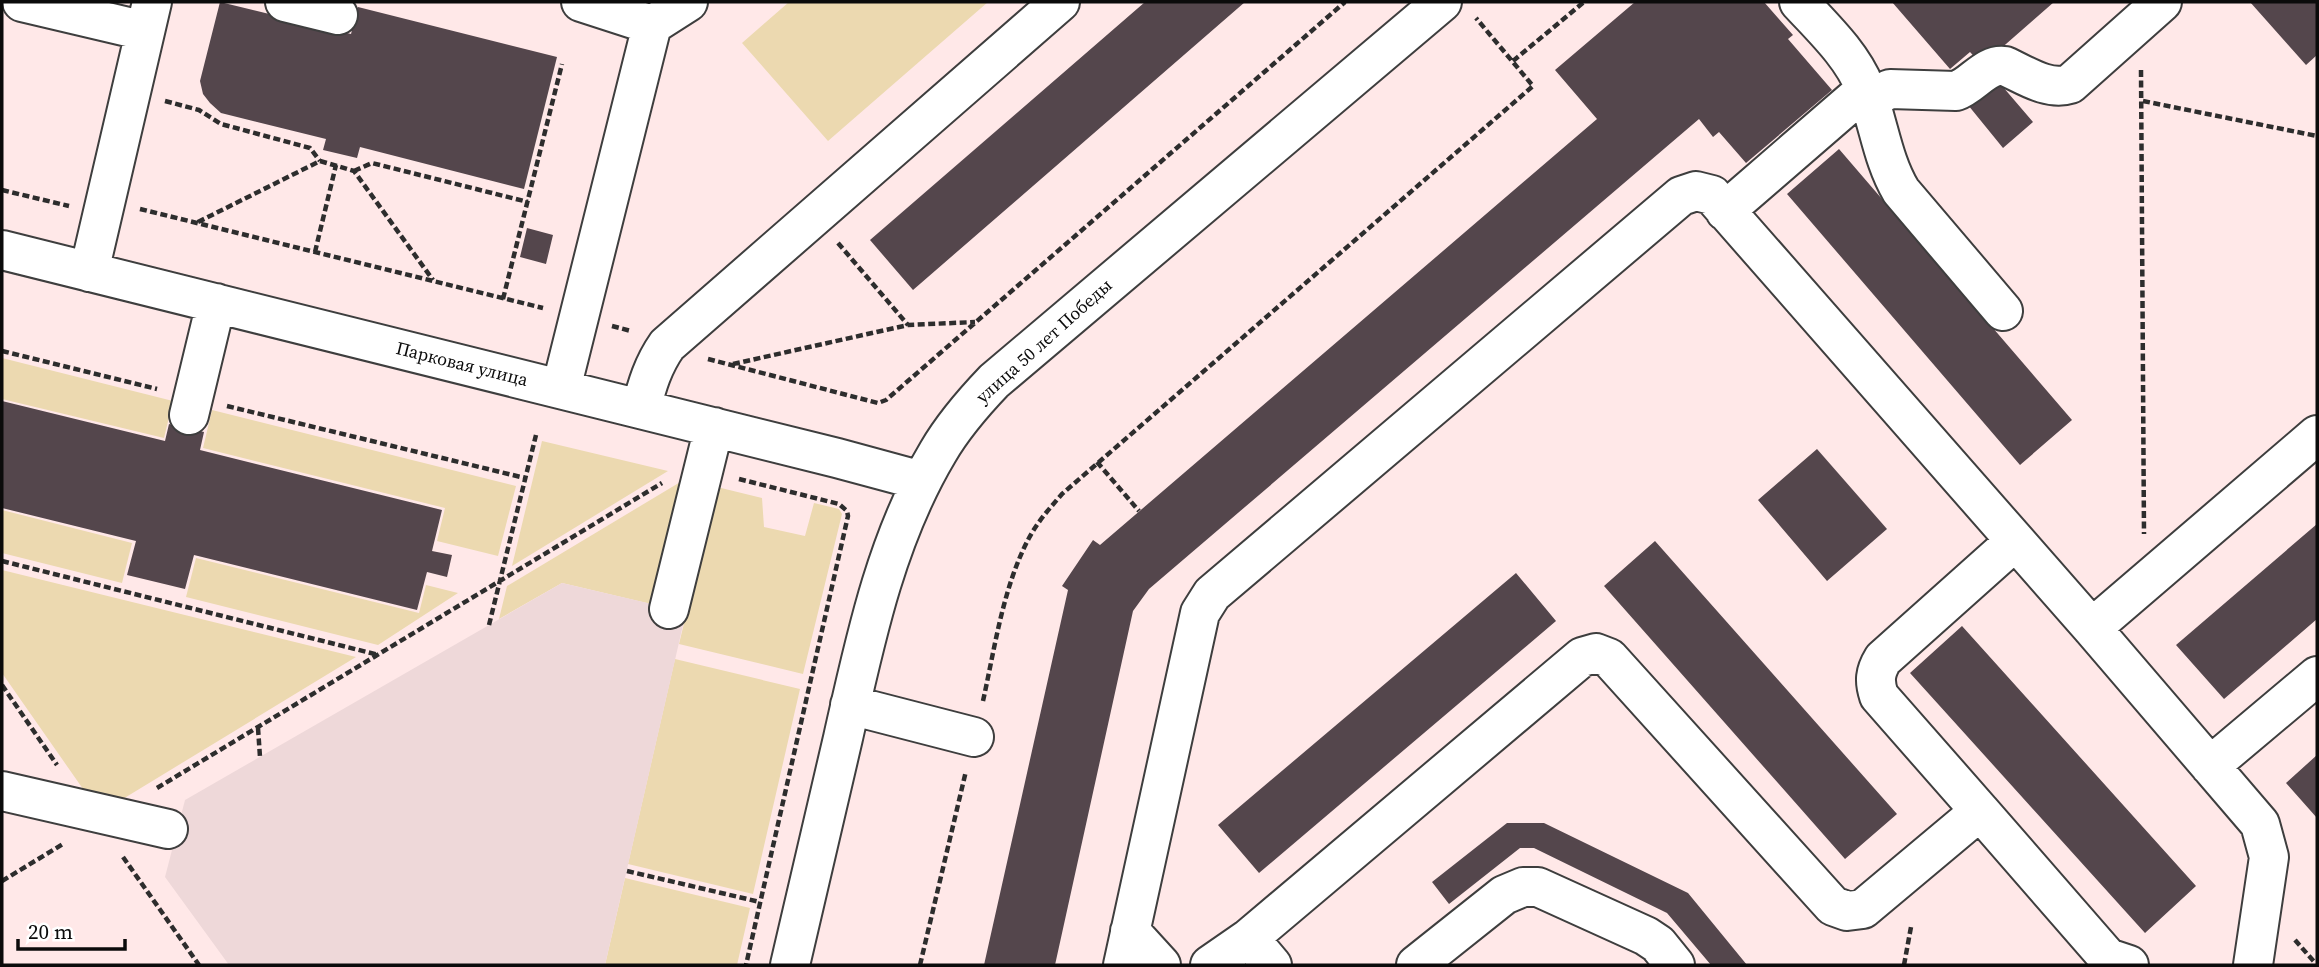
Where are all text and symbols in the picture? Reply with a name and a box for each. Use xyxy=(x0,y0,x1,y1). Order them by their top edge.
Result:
street label: улица 50 лет Победы xyxy=(970,272,1117,409)
street label: Парковая улица xyxy=(393,335,532,392)
scale bar xyxy=(18,908,124,952)
text: 20 m xyxy=(28,917,73,946)

